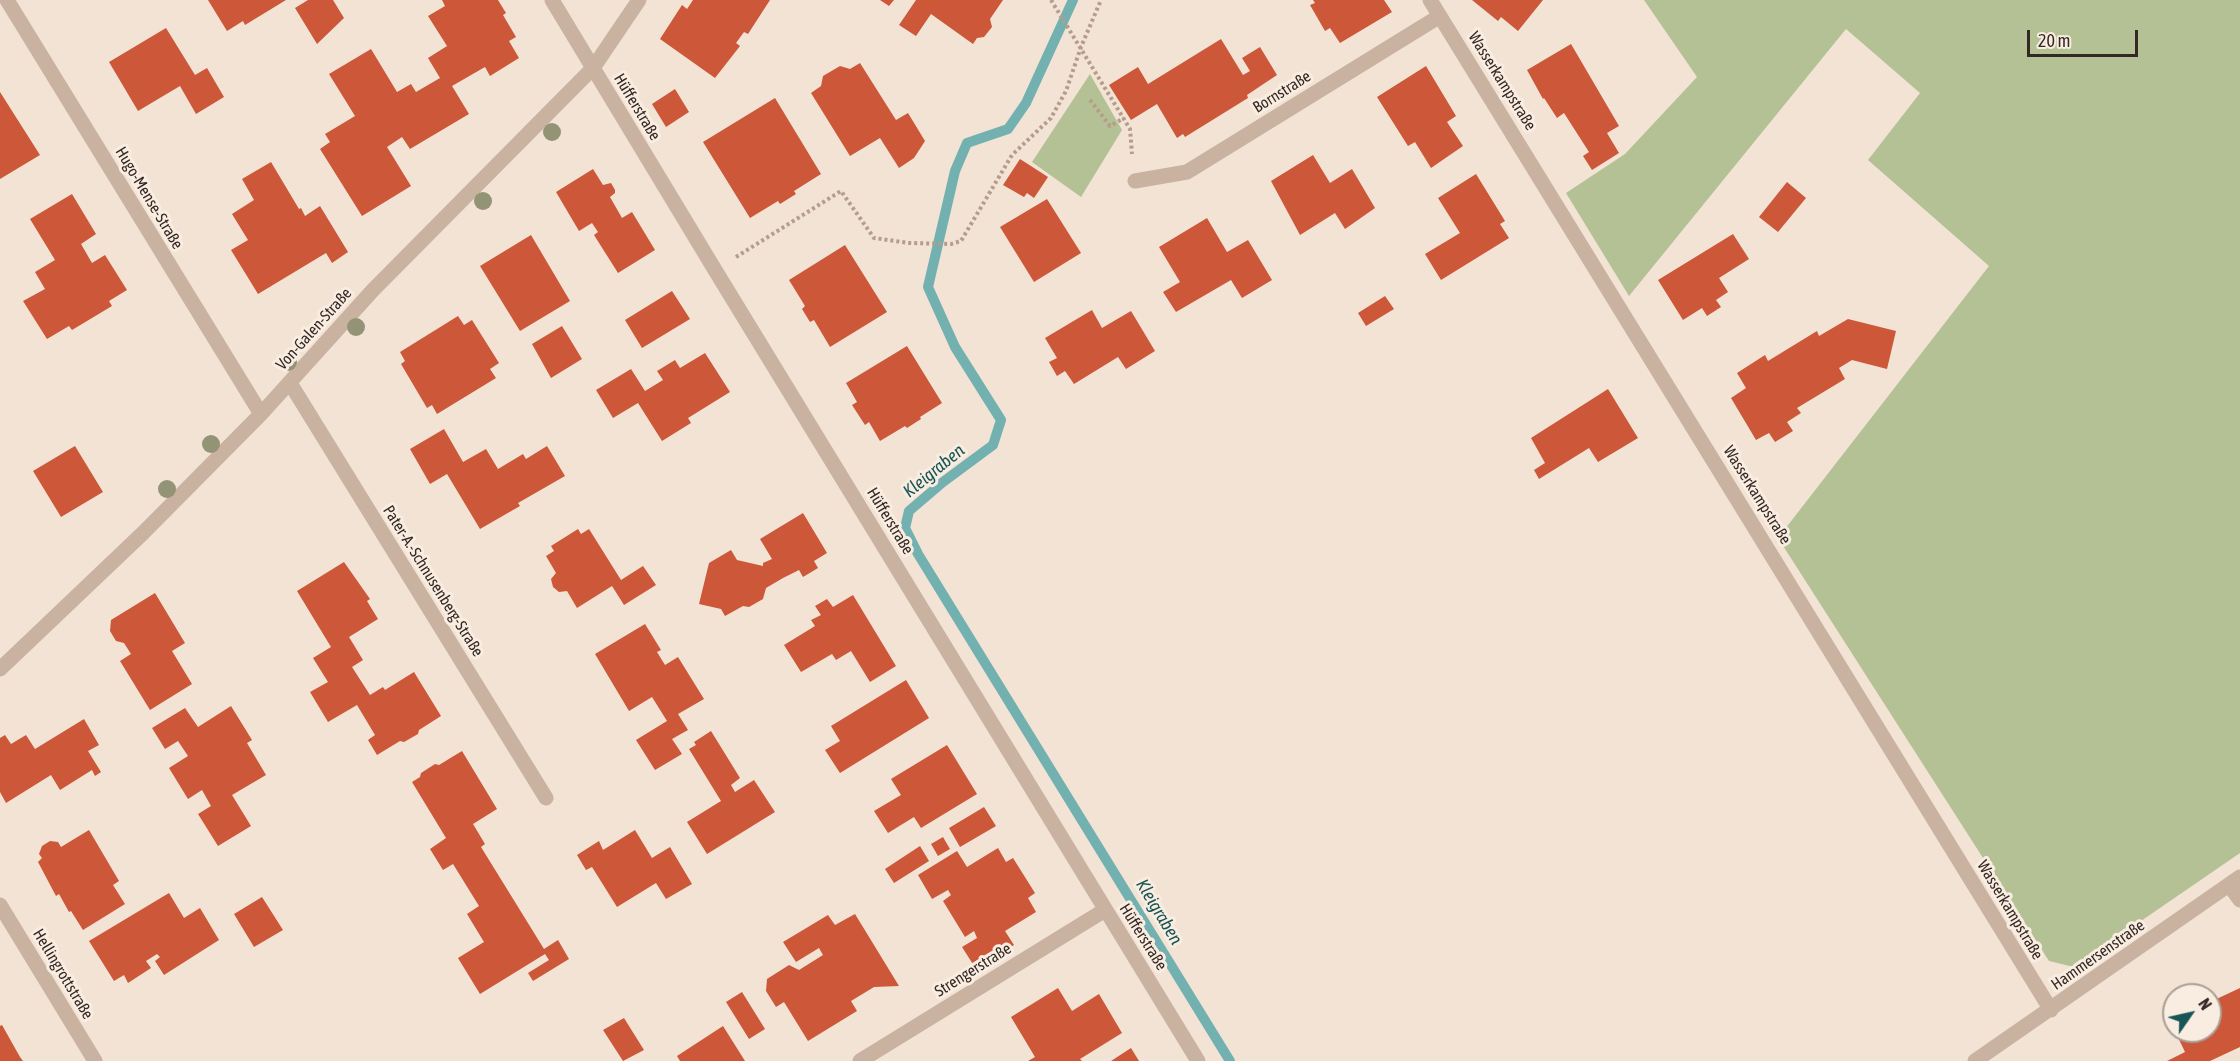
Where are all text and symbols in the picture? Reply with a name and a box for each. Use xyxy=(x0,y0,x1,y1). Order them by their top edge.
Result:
scale bar xyxy=(2030,18,2141,56)
street label: Wasserkampstraße xyxy=(1464,28,1540,134)
text: 20 m xyxy=(2038,30,2070,51)
street label: Bornstraße xyxy=(1250,67,1314,117)
street label: Hüfferstraße xyxy=(610,70,664,144)
street label: Hugo-Mense-Straße xyxy=(111,143,187,253)
street label: Von-Galen-Straße xyxy=(272,284,356,374)
water label: Kleigraben xyxy=(899,440,969,502)
street label: Wasserkampstraße xyxy=(1719,442,1795,548)
street label: Hüfferstraße xyxy=(863,484,917,558)
street label: Pater-A.-Schnusenberg-Straße xyxy=(379,502,487,660)
street label: Wasserkampstraße xyxy=(1973,857,2047,963)
water label: Kleigraben xyxy=(1131,875,1187,949)
street label: Hüfferstraße xyxy=(1115,900,1171,974)
street label: Hammersenstraße xyxy=(2048,916,2148,994)
street label: Hellingrottstraße xyxy=(29,925,97,1023)
street label: Strengerstraße xyxy=(931,939,1015,1001)
north arrow xyxy=(2162,983,2222,1043)
text: N xyxy=(2195,995,2215,1013)

